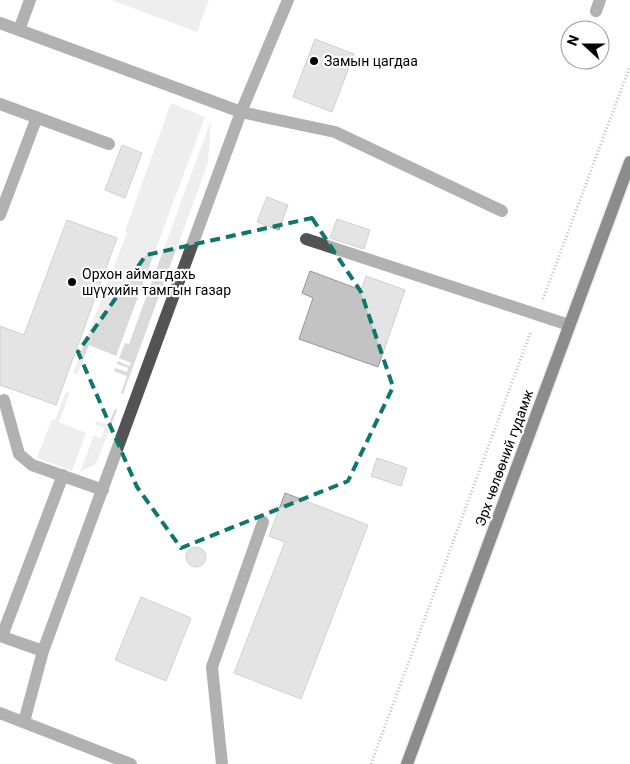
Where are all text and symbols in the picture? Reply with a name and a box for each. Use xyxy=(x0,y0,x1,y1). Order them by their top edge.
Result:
north arrow xyxy=(560,20,610,70)
text: N xyxy=(564,33,582,48)
place label: Замын цагдаа xyxy=(324,53,418,69)
marker: Замын цагдаа xyxy=(308,55,320,67)
place label: Орхон аймагдахь шүүхийн тамгын газар xyxy=(82,266,231,298)
marker: Орхон аймагдахь шүүхийн тамгын газар xyxy=(66,276,78,288)
street label: Эрх чөлөөний гудамж xyxy=(472,387,536,528)

